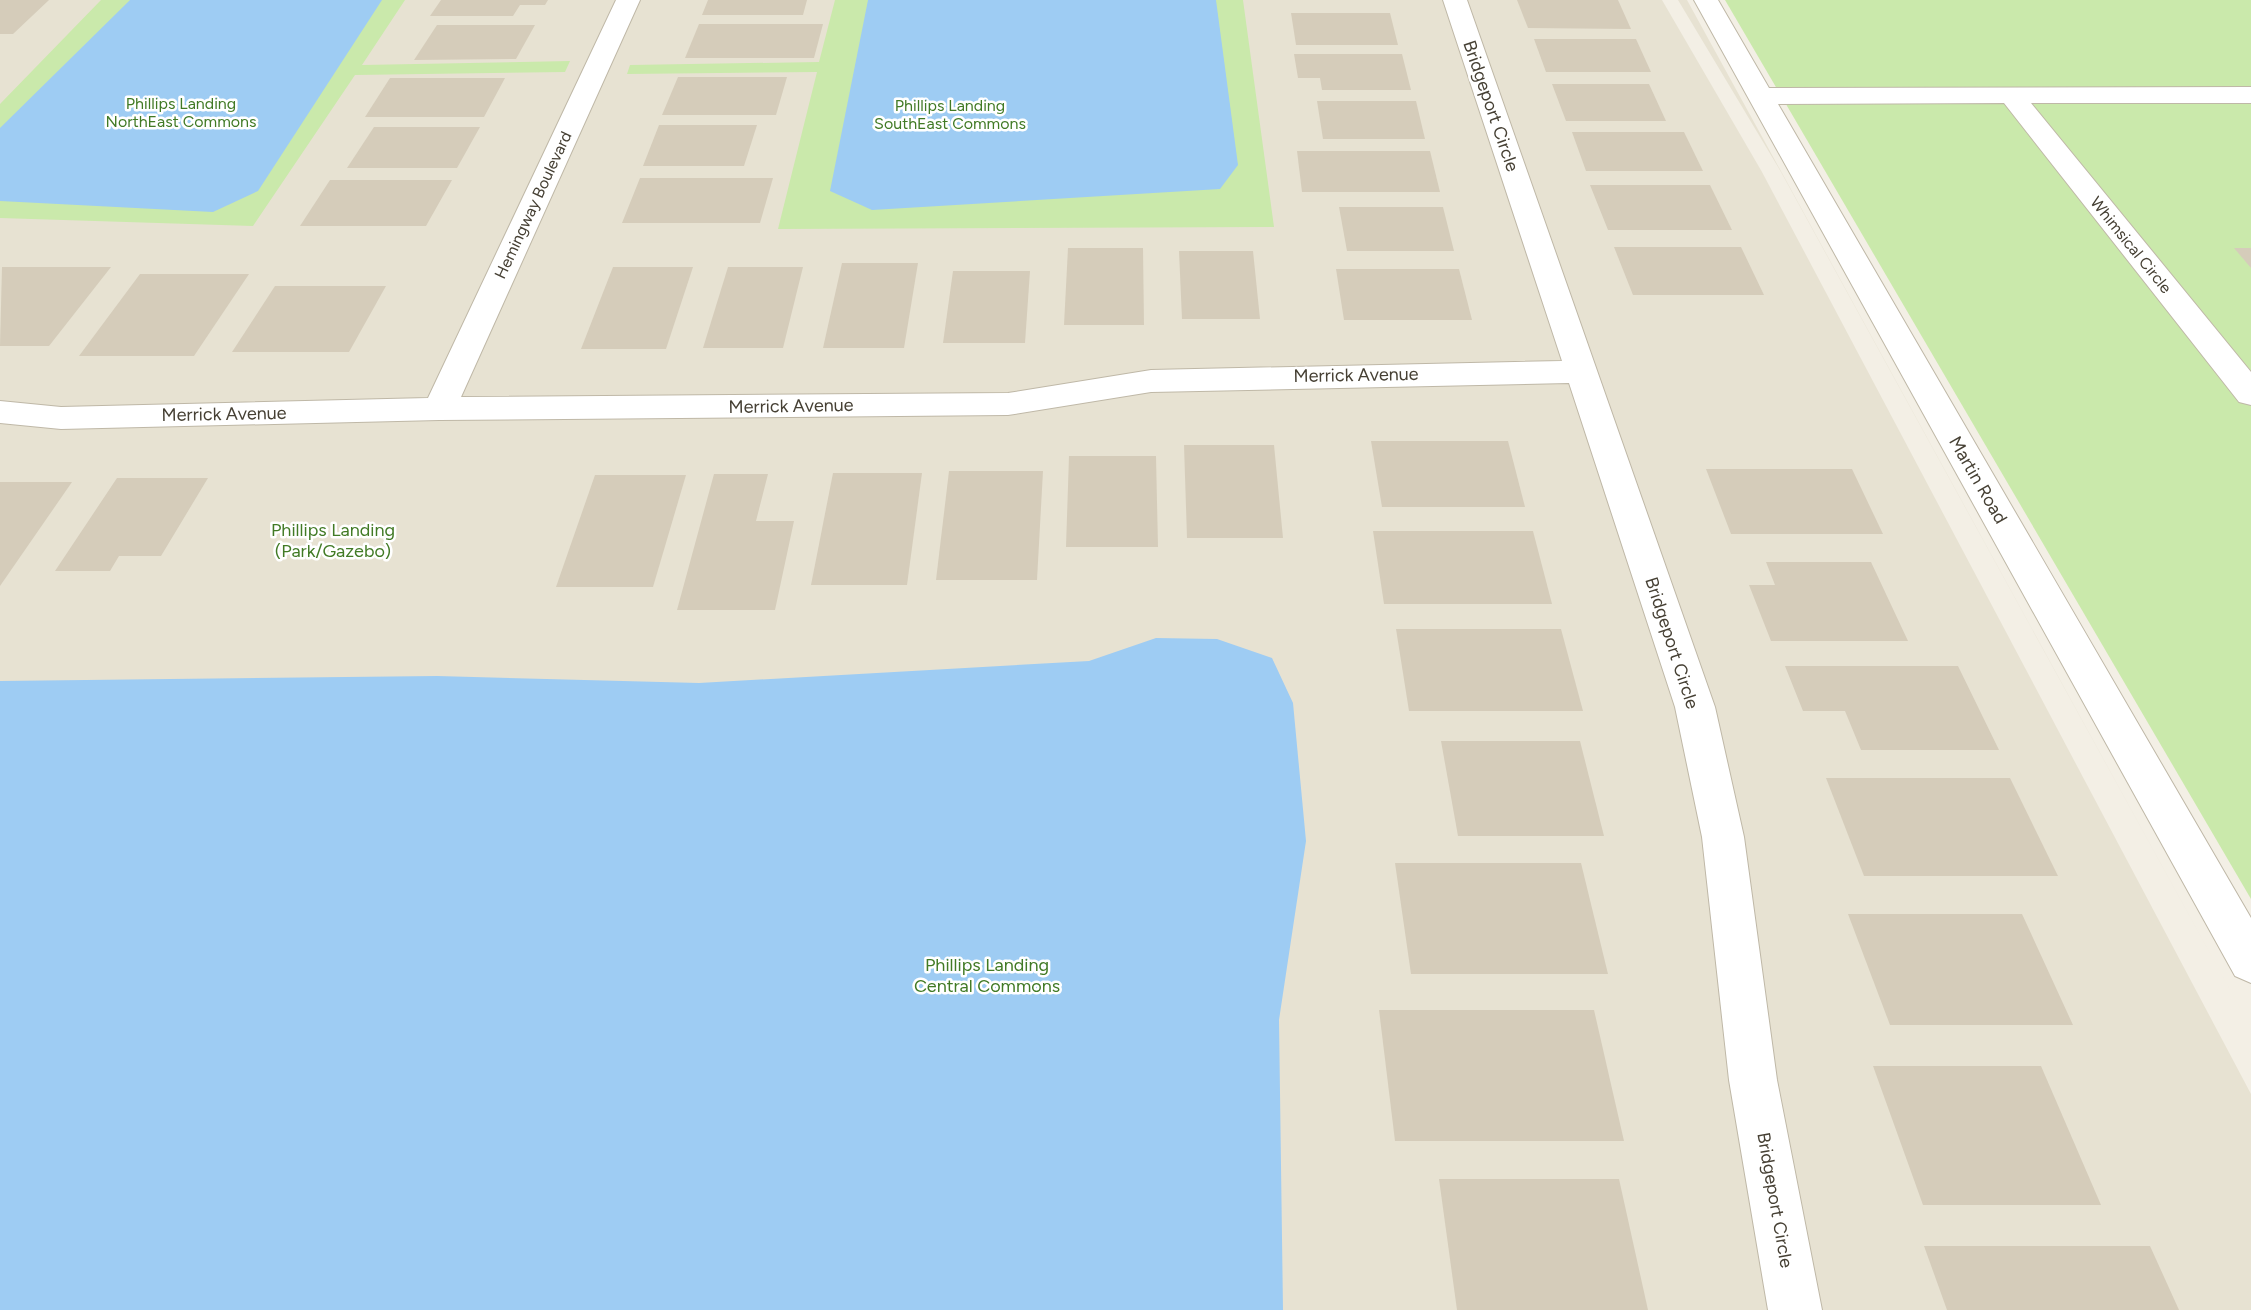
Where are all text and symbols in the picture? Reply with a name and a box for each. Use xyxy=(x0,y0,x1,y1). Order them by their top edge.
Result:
street label: Bridgeport Circle xyxy=(1458,37,1524,175)
park label: Phillips Landing NorthEast Commons xyxy=(106,94,256,131)
park label: Phillips Landing SouthEast Commons xyxy=(874,96,1026,133)
street label: Hemingway Boulevard xyxy=(491,128,575,282)
street label: Whimsical Circle xyxy=(2086,193,2176,297)
street label: Merrick Avenue xyxy=(1293,363,1419,387)
street label: Merrick Avenue xyxy=(728,394,854,418)
street label: Merrick Avenue xyxy=(161,402,287,426)
street label: Martin Road xyxy=(1944,432,2012,528)
park label: Phillips Landing (Park/Gazebo) xyxy=(271,519,395,562)
street label: Bridgeport Circle xyxy=(1640,574,1704,712)
park label: Phillips Landing Central Commons xyxy=(914,954,1060,997)
street label: Bridgeport Circle xyxy=(1752,1130,1798,1270)

